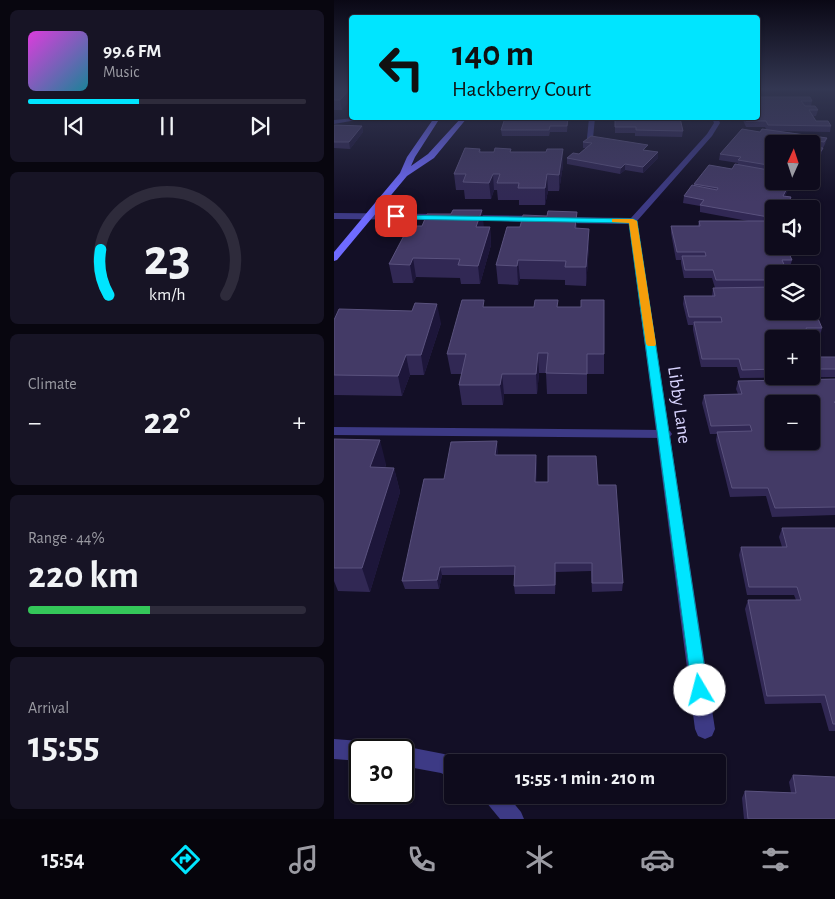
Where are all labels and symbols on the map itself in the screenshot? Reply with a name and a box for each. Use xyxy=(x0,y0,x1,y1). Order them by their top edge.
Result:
north arrow xyxy=(765,135,820,190)
pin xyxy=(375,195,417,237)
street label: Libby Lane xyxy=(664,365,694,445)
position arrow xyxy=(673,663,725,715)
speed limit sign: 30 xyxy=(349,739,414,804)

